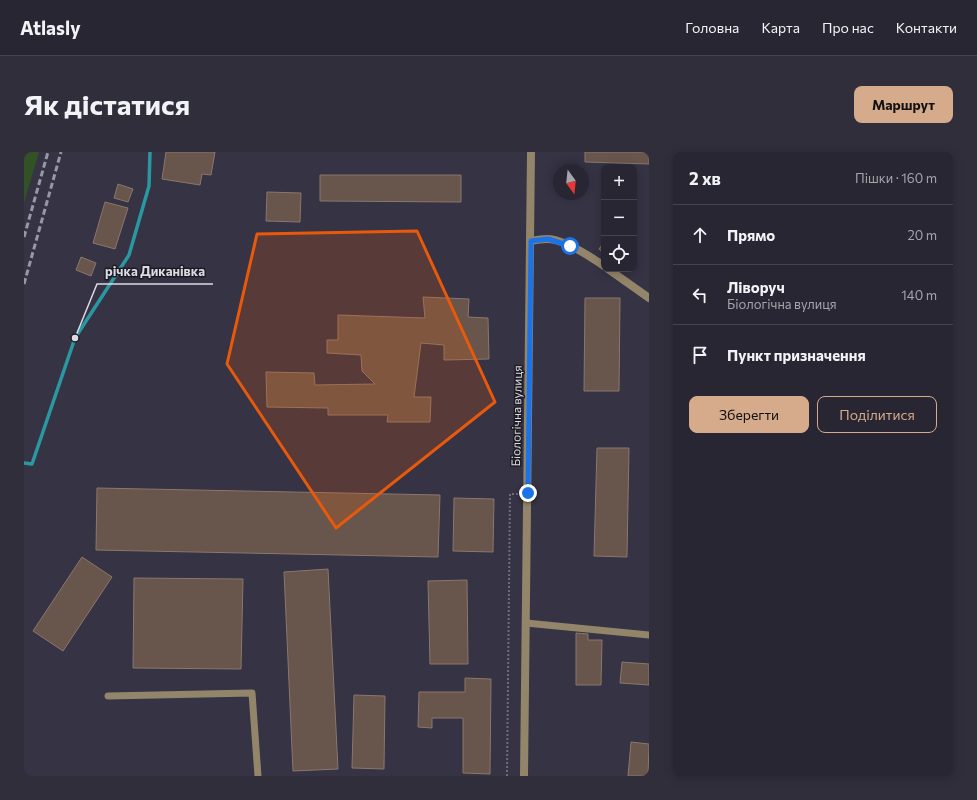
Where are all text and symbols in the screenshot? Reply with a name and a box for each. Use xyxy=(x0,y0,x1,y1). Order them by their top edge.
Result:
text: Atlasly xyxy=(20,16,81,39)
text: Головна xyxy=(685,19,739,36)
text: Карта xyxy=(761,19,800,36)
text: Про нас xyxy=(822,19,874,36)
text: Контакти xyxy=(896,19,957,36)
button: Маршрут xyxy=(854,86,953,123)
text: Як дістатися xyxy=(24,87,190,121)
north arrow xyxy=(553,164,589,200)
map controls xyxy=(601,164,637,272)
button: + xyxy=(601,164,637,200)
text: 2 хв xyxy=(689,168,721,189)
text: Пішки · 160 m xyxy=(855,170,937,186)
button: − xyxy=(601,200,637,236)
icon: ahead xyxy=(689,224,711,246)
text: Прямо xyxy=(727,226,775,244)
text: 20 m xyxy=(908,227,937,243)
button: locate xyxy=(601,236,637,272)
route start xyxy=(561,237,579,255)
callout: річка Диканівка xyxy=(97,259,213,284)
text: річка Диканівка xyxy=(105,263,205,279)
text: Ліворуч xyxy=(727,278,785,296)
icon: left xyxy=(689,284,711,306)
text: 140 m xyxy=(901,287,937,303)
text: Біологічна вулиця xyxy=(727,296,837,312)
icon: arrive xyxy=(689,344,711,366)
text: Пункт призначення xyxy=(727,346,866,364)
street label: Біологічна вулиця xyxy=(508,365,524,467)
button: Зберегти xyxy=(689,396,809,433)
button: Поділитися xyxy=(817,396,937,433)
route end xyxy=(519,484,537,502)

